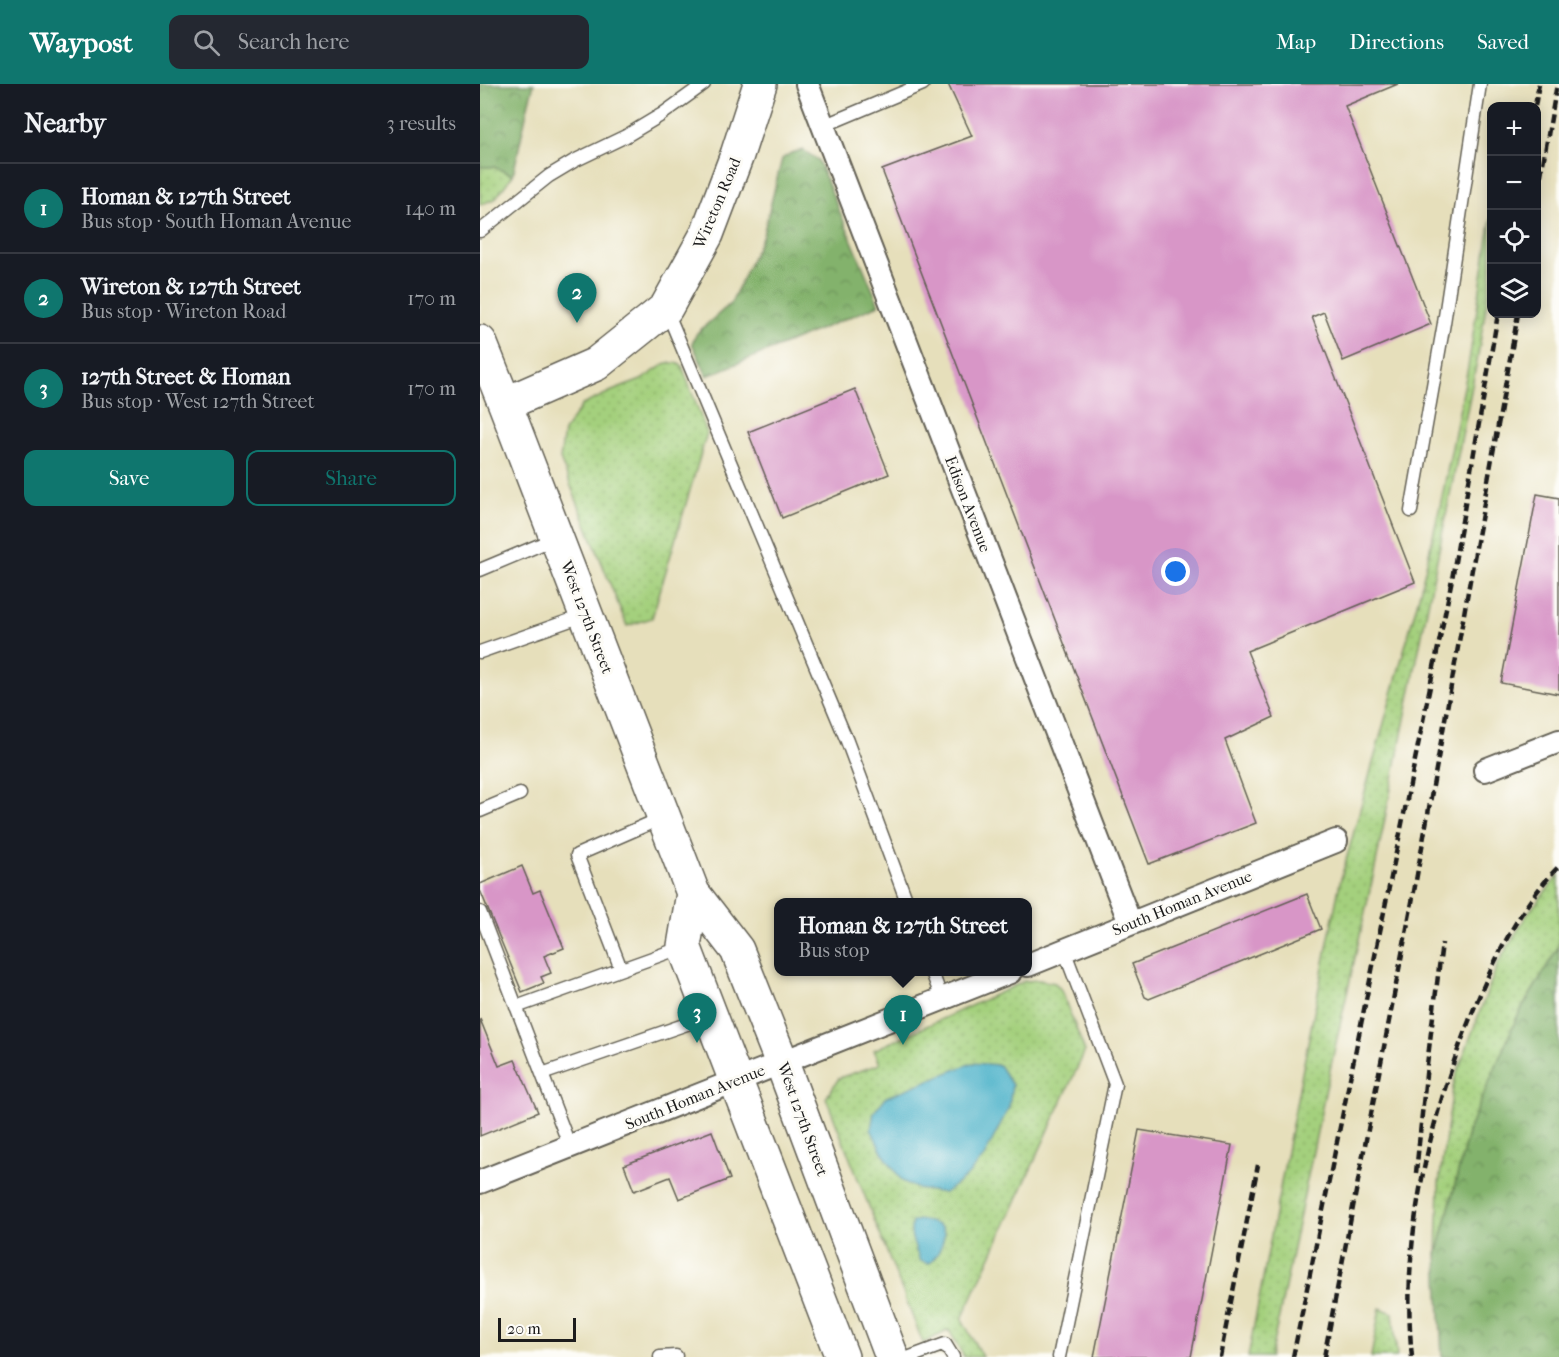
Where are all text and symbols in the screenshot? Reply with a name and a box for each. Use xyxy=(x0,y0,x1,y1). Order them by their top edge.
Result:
search box xyxy=(169,15,589,69)
text: Waypost xyxy=(30,26,133,59)
icon: search xyxy=(190,26,223,59)
text: Search here xyxy=(238,29,349,55)
text: Map xyxy=(1276,30,1316,54)
text: Directions xyxy=(1349,30,1444,54)
text: Saved xyxy=(1477,30,1529,54)
map controls xyxy=(1487,102,1541,318)
button: + xyxy=(1487,102,1541,156)
text: Nearby xyxy=(24,108,106,139)
text: 3 results xyxy=(387,112,456,135)
street label: Wireton Road xyxy=(689,154,745,252)
button: − xyxy=(1487,156,1541,210)
text: Homan & 127th Street xyxy=(81,184,291,210)
text: 1 xyxy=(40,197,47,220)
text: 140 m xyxy=(405,197,456,220)
text: Bus stop · South Homan Avenue xyxy=(81,210,351,233)
button: locate xyxy=(1487,210,1541,264)
button: layers xyxy=(1487,264,1541,318)
text: Wireton & 127th Street xyxy=(81,274,301,300)
pin: 2 xyxy=(558,274,596,323)
text: 2 xyxy=(38,287,49,310)
text: 170 m xyxy=(407,287,456,310)
text: Bus stop · Wireton Road xyxy=(81,300,286,323)
text: 127th Street & Homan xyxy=(81,364,291,390)
text: 3 xyxy=(39,377,48,400)
text: 170 m xyxy=(407,377,456,400)
text: Bus stop · West 127th Street xyxy=(81,390,315,413)
button: Save xyxy=(24,450,234,506)
button: Share xyxy=(246,450,456,506)
street label: Edison Avenue xyxy=(941,453,995,555)
street label: West 127th Street xyxy=(556,557,617,677)
your location xyxy=(1161,557,1190,586)
street label: South Homan Avenue xyxy=(1109,866,1255,940)
popup xyxy=(774,898,1032,976)
text: Homan & 127th Street xyxy=(798,913,1008,939)
text: Bus stop xyxy=(798,939,870,962)
pin: 3 xyxy=(678,994,716,1043)
pin: 1 xyxy=(884,996,922,1045)
street label: West 127th Street xyxy=(773,1059,832,1179)
street label: South Homan Avenue xyxy=(622,1060,768,1134)
scale bar xyxy=(498,1315,576,1342)
text: 20 m xyxy=(507,1319,541,1338)

